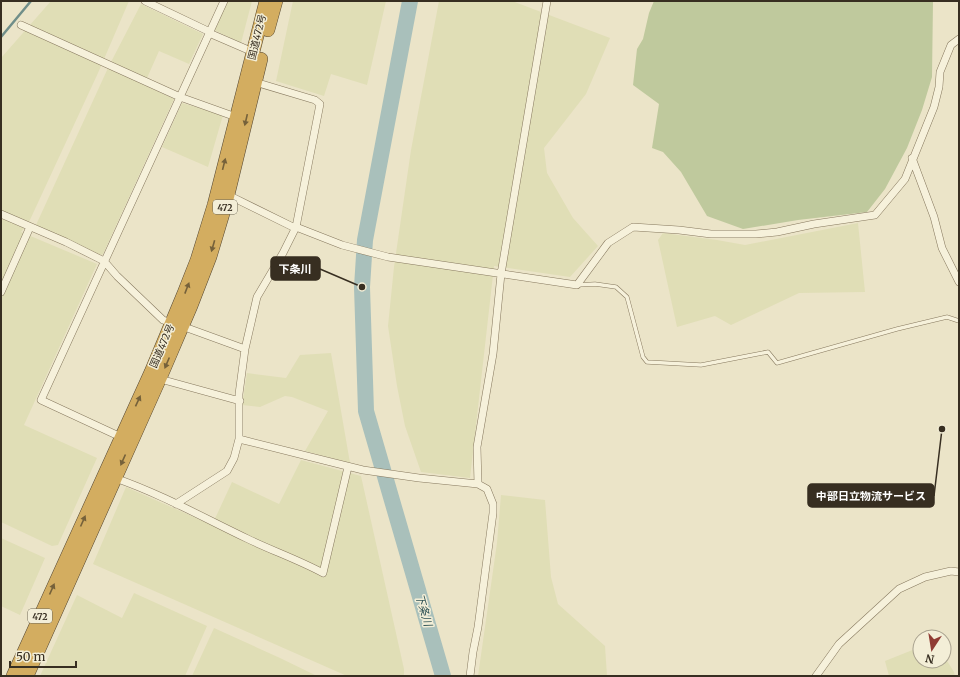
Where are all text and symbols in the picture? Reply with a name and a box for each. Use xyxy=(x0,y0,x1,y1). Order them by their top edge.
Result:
street label: 国道472号 xyxy=(245,13,269,61)
one-way arrow xyxy=(243,115,249,127)
one-way arrow xyxy=(222,158,228,170)
road number: 472 xyxy=(213,200,237,214)
one-way arrow xyxy=(210,240,216,252)
callout: 下条川 xyxy=(271,257,320,280)
text: 下条川 xyxy=(279,262,312,276)
one-way arrow xyxy=(184,281,190,293)
street label: 国道472号 xyxy=(147,322,177,370)
one-way arrow xyxy=(163,357,169,369)
one-way arrow xyxy=(135,395,141,407)
one-way arrow xyxy=(120,454,126,466)
callout: 中部日立物流サービス xyxy=(808,484,934,507)
text: 中部日立物流サービス xyxy=(816,489,926,503)
one-way arrow xyxy=(80,515,86,527)
one-way arrow xyxy=(49,584,55,595)
water label: 下条川 xyxy=(413,592,436,629)
road number: 472 xyxy=(28,609,52,623)
north arrow xyxy=(912,629,952,669)
scale bar xyxy=(10,643,76,669)
text: 50 m xyxy=(16,649,45,664)
text: N xyxy=(924,651,936,667)

